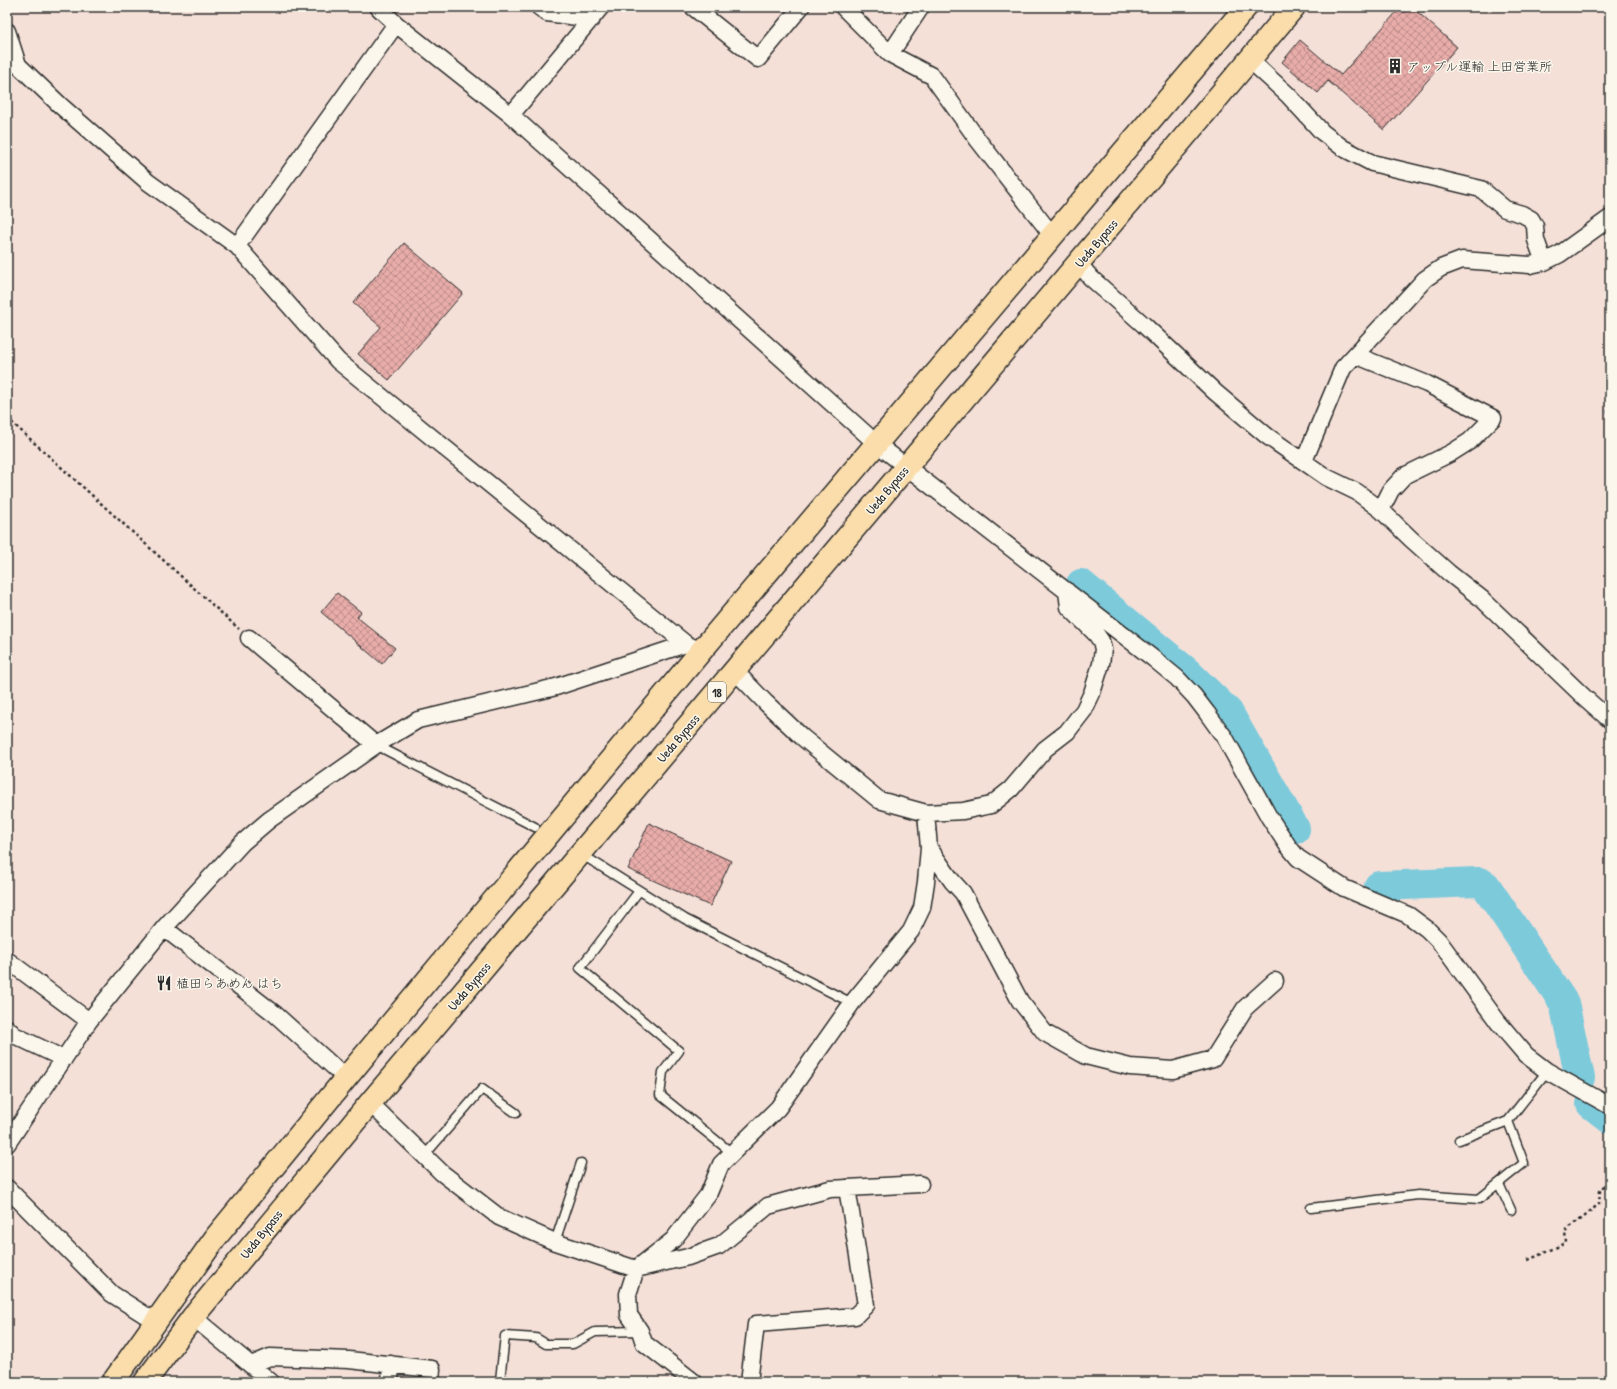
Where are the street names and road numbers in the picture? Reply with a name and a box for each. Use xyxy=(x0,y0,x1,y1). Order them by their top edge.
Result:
street label: Ueda Bypass xyxy=(1070,215,1122,271)
street label: Ueda Bypass xyxy=(861,462,913,518)
road number: 18 xyxy=(708,682,726,702)
street label: Ueda Bypass xyxy=(652,710,704,766)
street label: Ueda Bypass xyxy=(443,958,495,1014)
street label: Ueda Bypass xyxy=(236,1206,286,1262)

